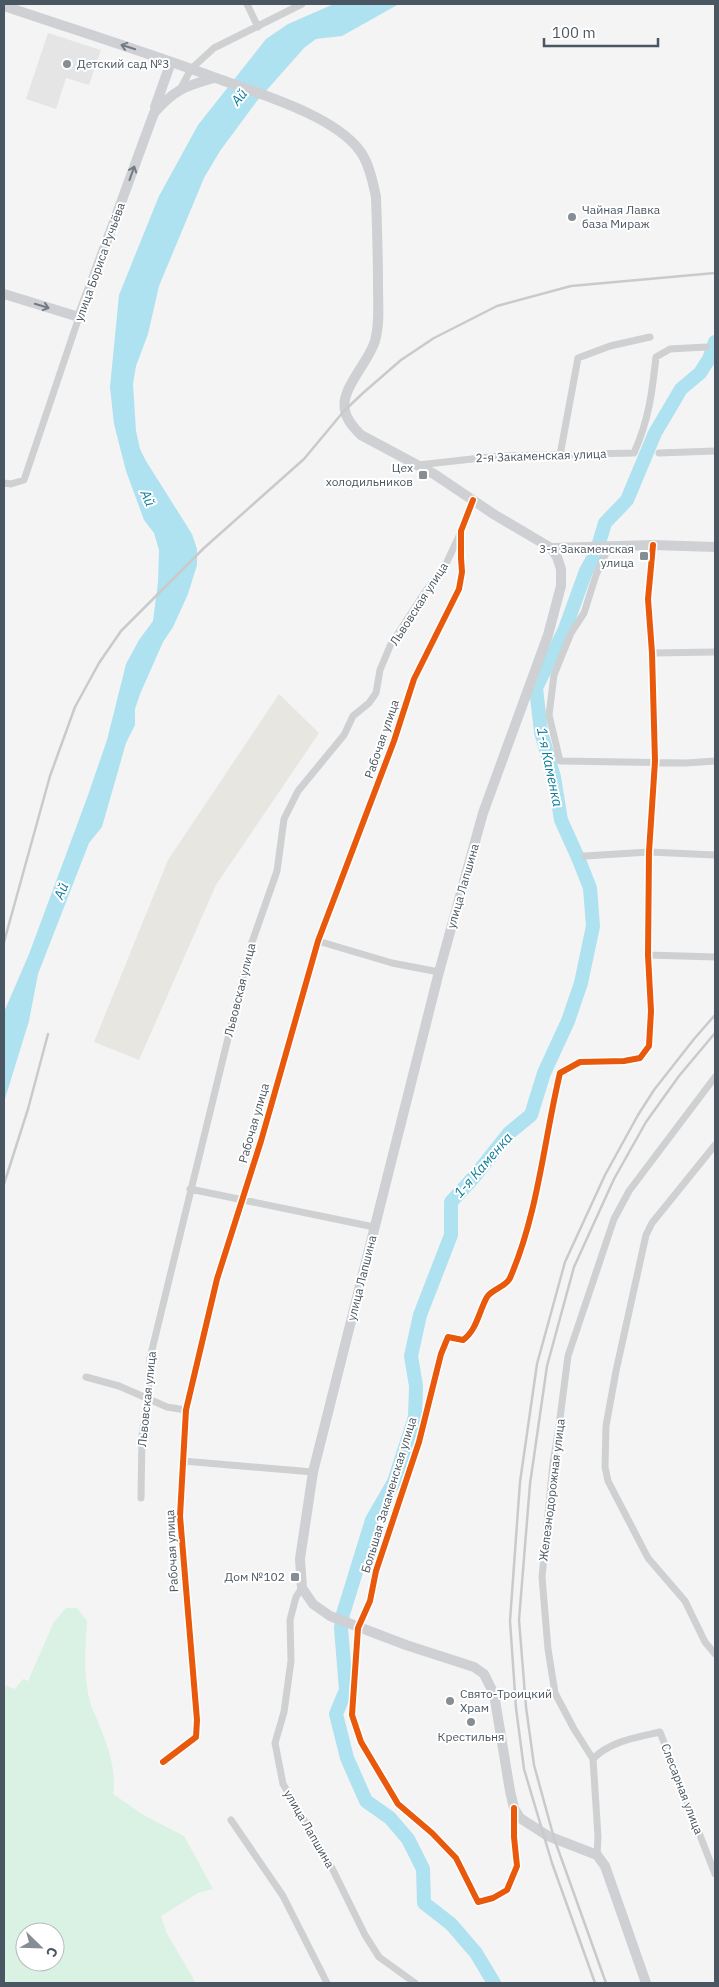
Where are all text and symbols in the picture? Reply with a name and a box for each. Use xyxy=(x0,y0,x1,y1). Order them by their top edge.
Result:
scale bar xyxy=(544,15,658,47)
text: 100 m xyxy=(552,23,596,42)
one-way arrow xyxy=(120,42,136,52)
place label: Детский сад №3 xyxy=(77,56,169,71)
marker: Детский сад №3 xyxy=(61,58,73,70)
water label: Ай xyxy=(226,85,251,110)
one-way arrow xyxy=(128,166,137,181)
street label: улица Бориса Ручьёва xyxy=(71,200,128,323)
place label: Чайная Лавка база Мираж xyxy=(582,202,661,231)
marker: Чайная Лавка база Мираж xyxy=(566,211,578,223)
one-way arrow xyxy=(33,301,49,311)
street label: 2-я Закаменская улица xyxy=(475,446,607,465)
place label: Цех холодильников xyxy=(326,460,413,489)
marker: Цех холодильников xyxy=(417,469,429,481)
water label: Ай xyxy=(136,486,160,509)
place label: 3-я Закаменская улица xyxy=(539,541,635,570)
marker: 3-я Закаменская улица xyxy=(638,550,650,562)
street label: Львовская улица xyxy=(386,559,451,648)
street label: Рабочая улица xyxy=(361,697,402,780)
water label: 1-я Каменка xyxy=(533,726,567,808)
street label: улица Лапшина xyxy=(443,841,482,930)
water label: Ай xyxy=(49,880,72,903)
street label: Львовская улица xyxy=(221,941,259,1038)
street label: Рабочая улица xyxy=(235,1081,272,1165)
water label: 1-я Каменка xyxy=(450,1129,516,1201)
street label: улица Лапшина xyxy=(344,1233,380,1322)
street label: Львовская улица xyxy=(134,1350,159,1447)
street label: Большая Закаменская улица xyxy=(358,1414,420,1575)
street label: Железнодорожная улица xyxy=(535,1417,568,1562)
street label: Рабочая улица xyxy=(162,1509,181,1593)
place label: Дом №102 xyxy=(225,1569,285,1584)
marker: Дом №102 xyxy=(289,1571,301,1583)
place label: Свято-Троицкий Храм xyxy=(460,1686,552,1715)
marker: Свято-Троицкий Храм xyxy=(444,1695,456,1707)
marker: Крестильня xyxy=(465,1716,477,1728)
place label: Крестильня xyxy=(438,1729,504,1744)
street label: Слесарная улица xyxy=(658,1741,707,1837)
street label: улица Лапшина xyxy=(281,1787,338,1871)
north arrow xyxy=(15,1922,65,1972)
text: С xyxy=(42,1944,62,1960)

